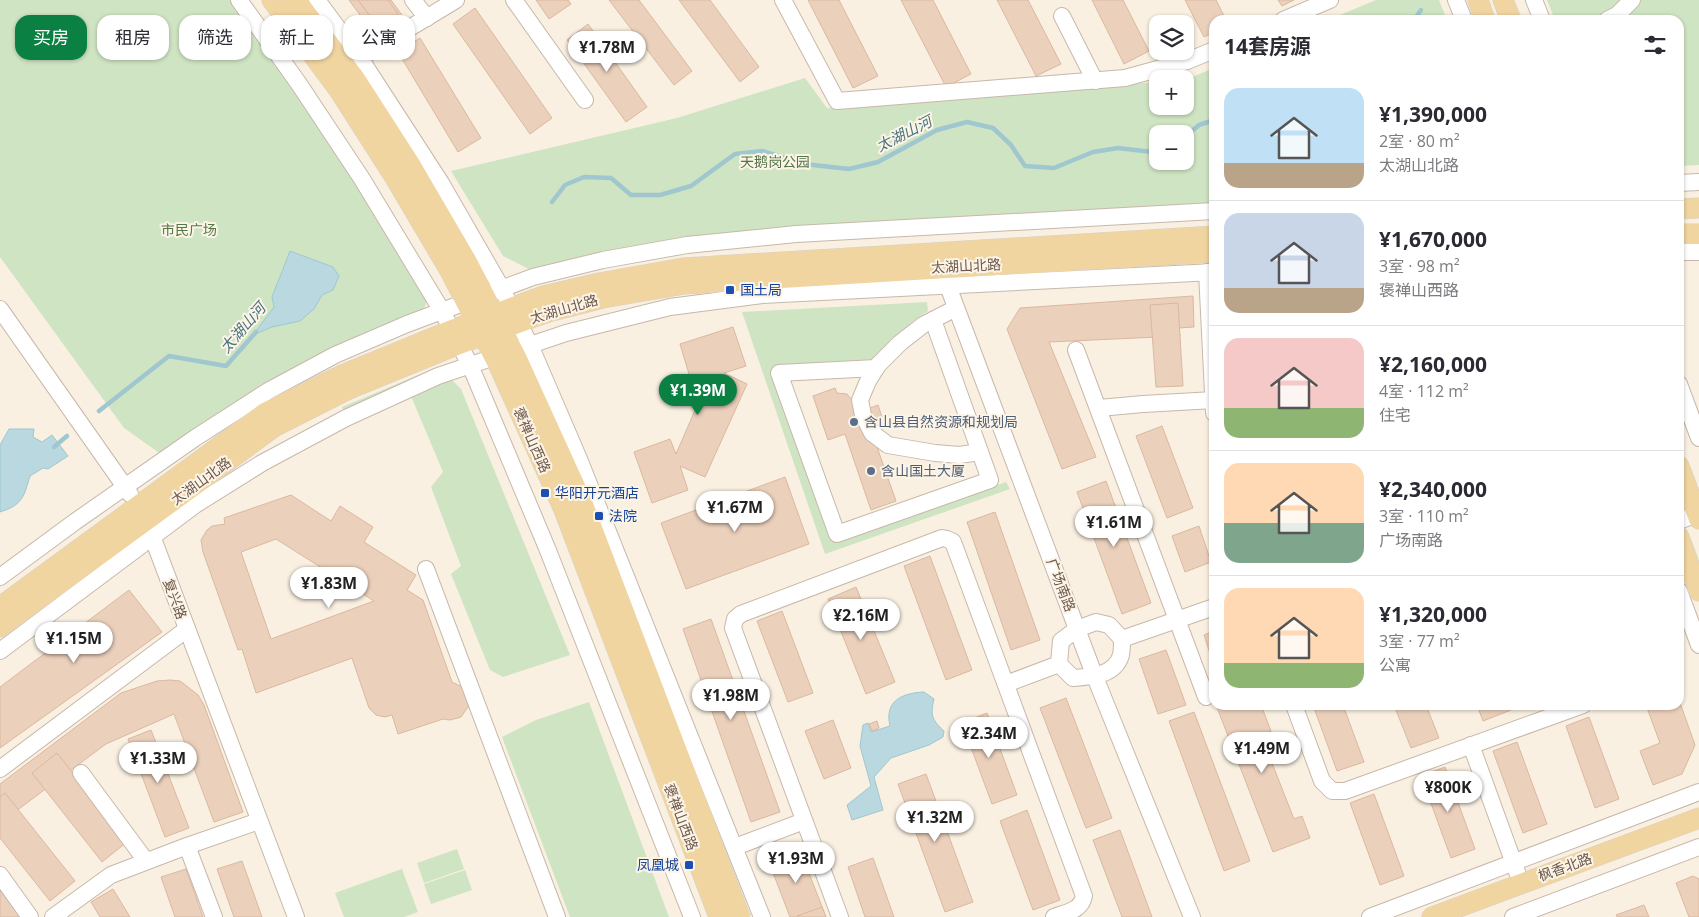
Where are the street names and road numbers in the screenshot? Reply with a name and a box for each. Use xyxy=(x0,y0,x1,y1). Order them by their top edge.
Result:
street label: 太湖山北路 xyxy=(931,254,1001,277)
street label: 太湖山北路 xyxy=(528,290,600,327)
street label: 褒禅山西路 xyxy=(510,404,555,476)
street label: 太湖山北路 xyxy=(167,452,235,509)
street label: 广场南路 xyxy=(1043,555,1080,614)
street label: 复兴路 xyxy=(159,576,192,622)
street label: 褒禅山西路 xyxy=(660,781,703,853)
street label: 枫香北路 xyxy=(1535,848,1594,885)

